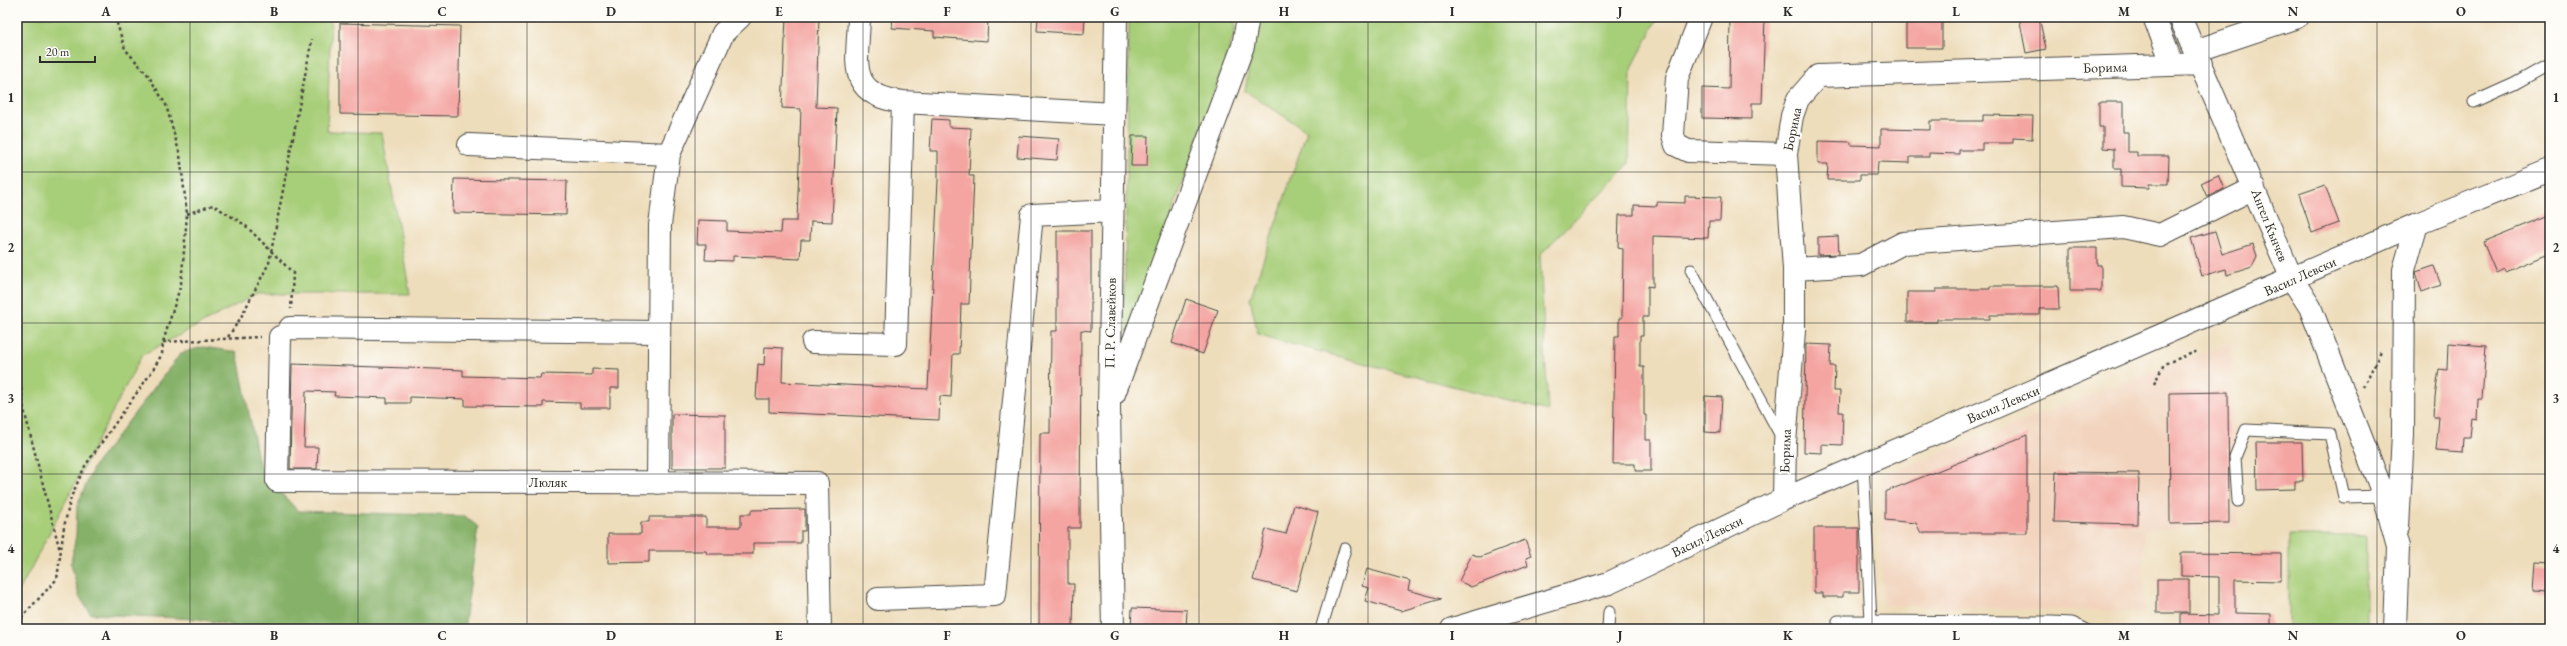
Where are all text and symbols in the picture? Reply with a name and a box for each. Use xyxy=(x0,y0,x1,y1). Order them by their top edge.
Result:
text: A xyxy=(100,3,111,20)
text: B xyxy=(270,3,278,20)
text: C xyxy=(437,3,447,20)
text: D xyxy=(606,3,616,20)
text: E xyxy=(775,3,783,20)
text: F xyxy=(943,3,951,20)
text: G xyxy=(1110,3,1120,20)
text: H xyxy=(1279,3,1290,20)
text: I xyxy=(1450,3,1455,20)
text: J xyxy=(1616,3,1623,20)
text: K xyxy=(1783,3,1794,20)
text: L xyxy=(1952,3,1960,20)
text: M xyxy=(2118,3,2130,20)
text: N xyxy=(2288,3,2299,20)
text: O xyxy=(2456,3,2466,20)
scale bar xyxy=(40,38,95,64)
text: 20 m xyxy=(46,44,70,60)
street label: Борима xyxy=(2083,57,2128,77)
text: 1 xyxy=(8,89,15,106)
text: 1 xyxy=(2553,89,2560,106)
street label: Борима xyxy=(1779,105,1805,152)
street label: Ангел Кънчев xyxy=(2247,185,2293,264)
text: 2 xyxy=(8,239,15,256)
text: 2 xyxy=(2553,239,2560,256)
street label: Васил Левски xyxy=(2261,252,2339,300)
street label: П. Р. Славейков xyxy=(1100,277,1120,368)
street label: Васил Левски xyxy=(1964,380,2043,427)
text: 3 xyxy=(8,390,15,407)
text: 3 xyxy=(2553,390,2560,407)
street label: Борима xyxy=(1775,428,1795,473)
street label: Люляк xyxy=(529,473,568,491)
street label: Васил Левски xyxy=(1668,511,1746,561)
text: 4 xyxy=(8,540,15,557)
text: 4 xyxy=(2553,540,2560,557)
text: A xyxy=(100,627,111,644)
text: B xyxy=(270,627,278,644)
text: C xyxy=(437,627,447,644)
text: D xyxy=(606,627,616,644)
text: E xyxy=(775,627,783,644)
text: F xyxy=(943,627,951,644)
text: G xyxy=(1110,627,1120,644)
text: H xyxy=(1279,627,1290,644)
text: I xyxy=(1450,627,1455,644)
text: J xyxy=(1616,627,1623,644)
text: K xyxy=(1783,627,1794,644)
text: L xyxy=(1952,627,1960,644)
text: M xyxy=(2118,627,2130,644)
text: N xyxy=(2288,627,2299,644)
text: O xyxy=(2456,627,2466,644)

